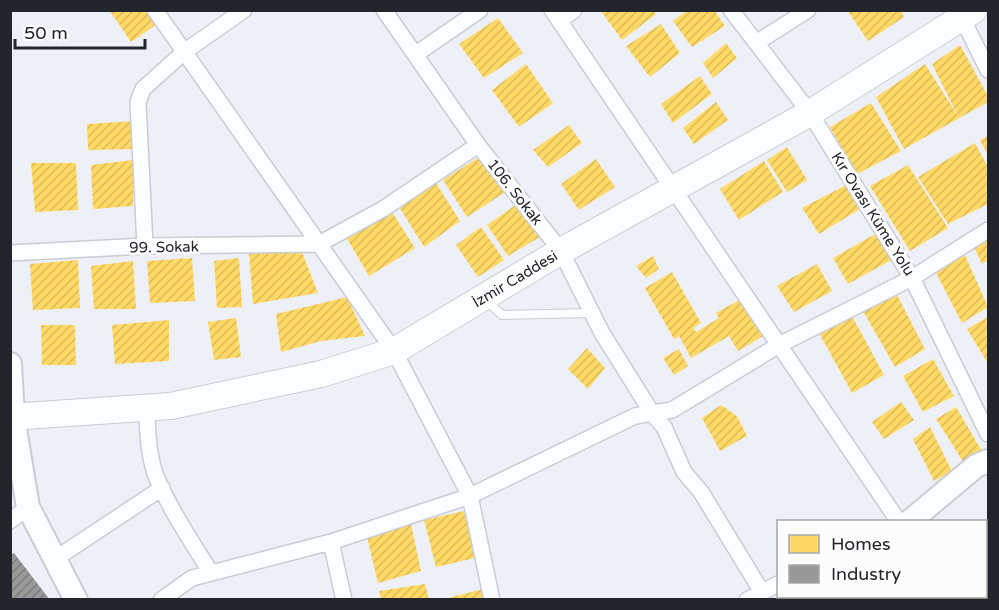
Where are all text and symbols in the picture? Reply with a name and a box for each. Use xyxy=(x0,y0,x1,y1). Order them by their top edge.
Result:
scale bar xyxy=(15,12,146,50)
text: 50 m xyxy=(24,22,68,44)
street label: Kır Ovası Küme Yolu xyxy=(828,149,918,279)
street label: 106. Sokak xyxy=(484,155,546,229)
street label: 99. Sokak xyxy=(129,237,199,257)
street label: İzmir Caddesi xyxy=(469,247,561,311)
legend xyxy=(777,520,987,598)
text: Homes xyxy=(831,533,891,555)
text: Industry xyxy=(831,563,902,585)

